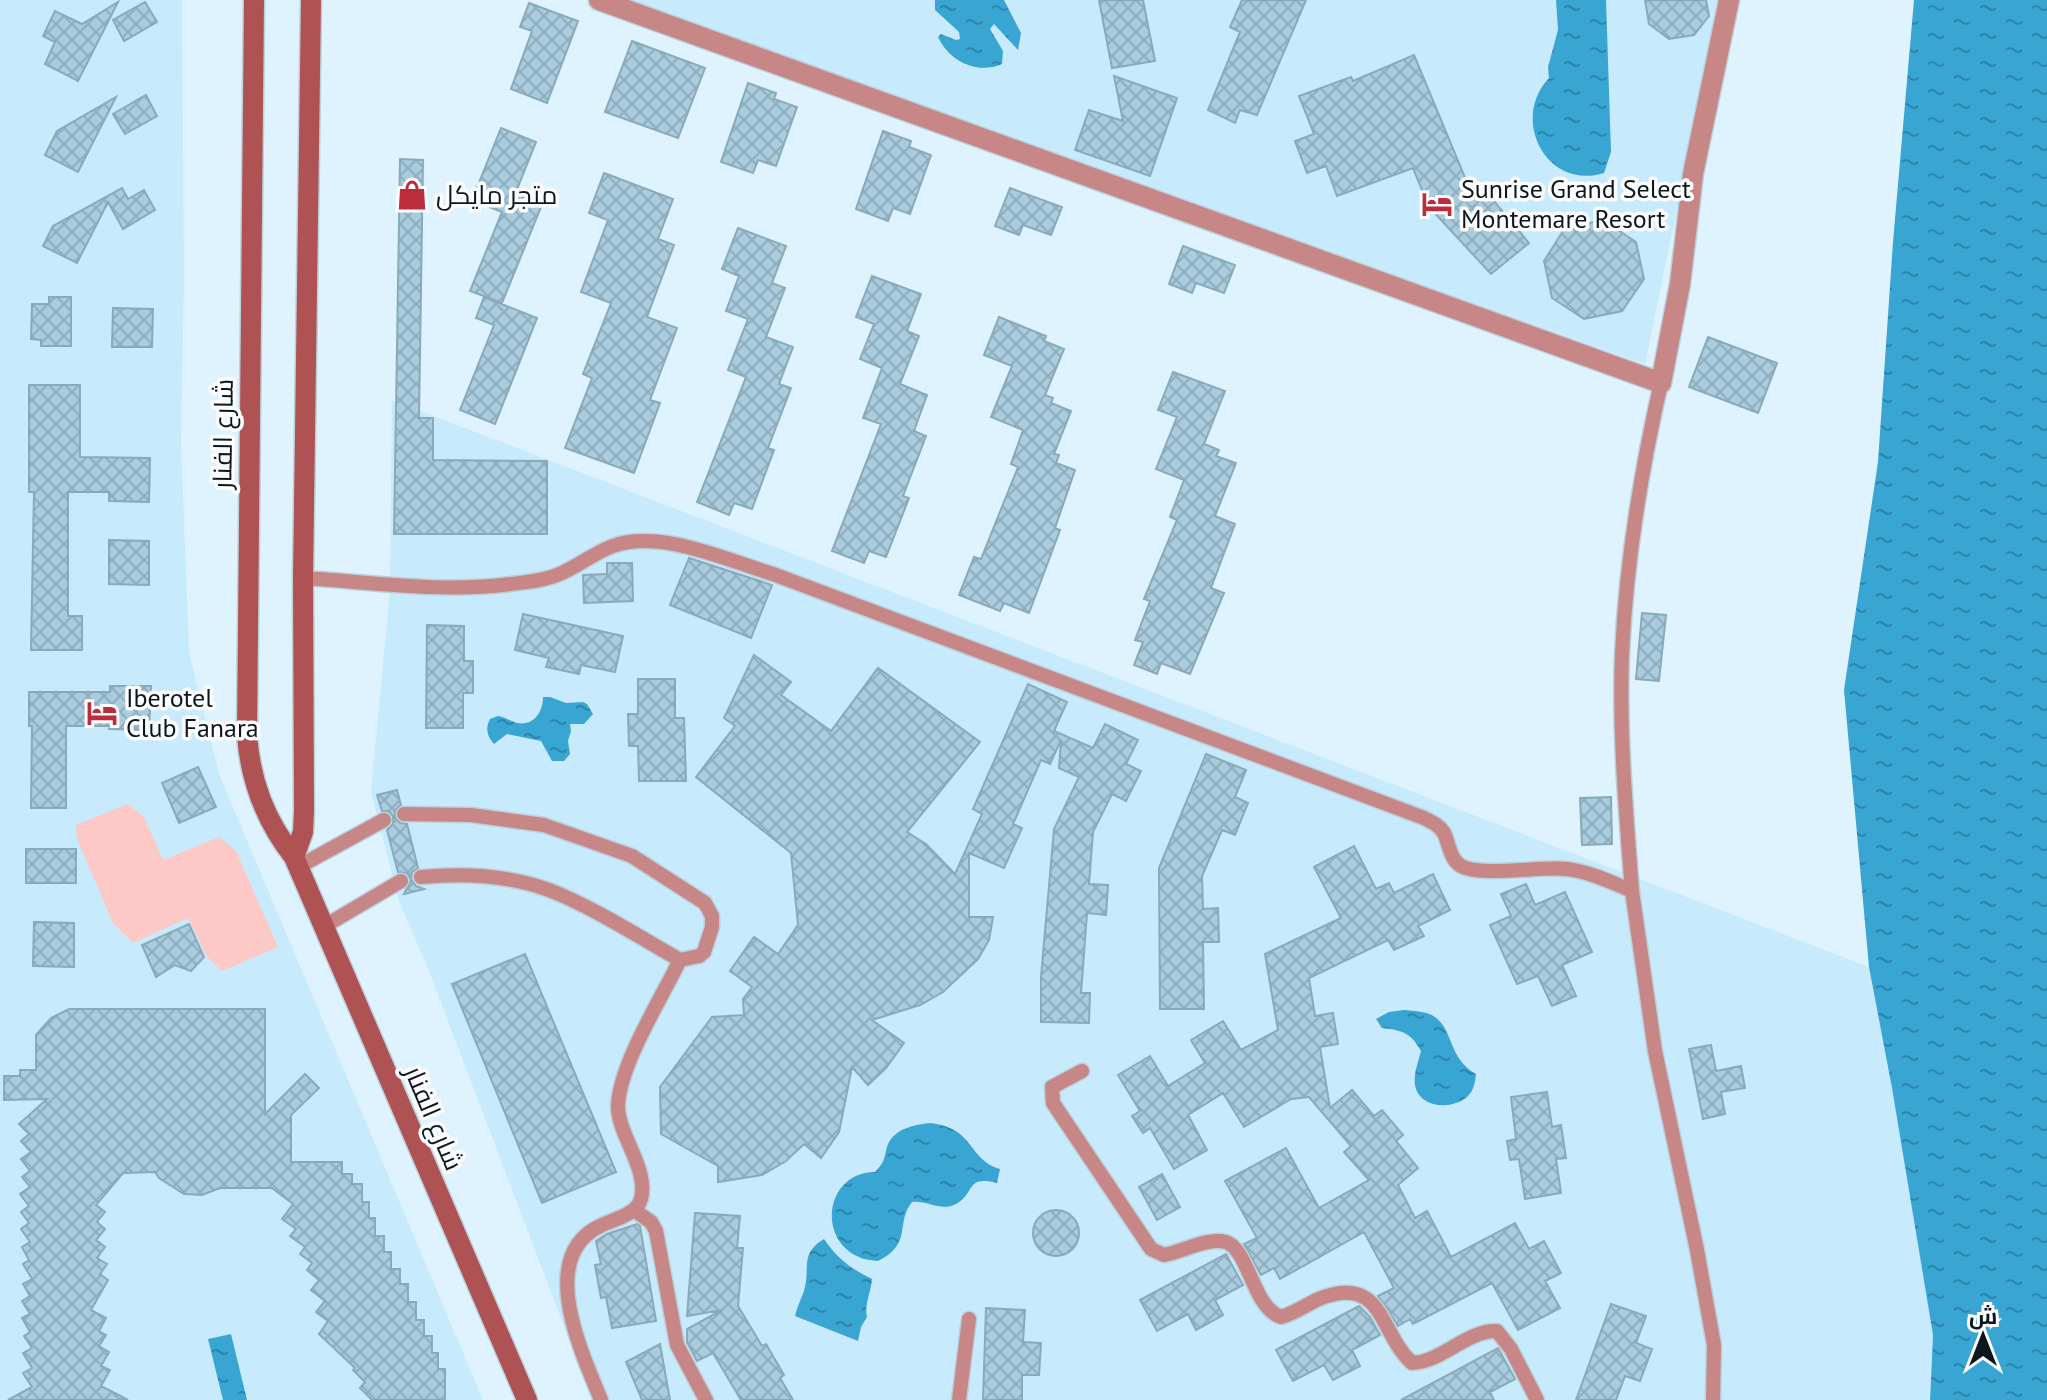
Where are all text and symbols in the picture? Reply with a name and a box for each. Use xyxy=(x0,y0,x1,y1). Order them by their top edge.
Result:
place label: Sunrise Grand Select Montemare Resort xyxy=(1461,172,1691,235)
shop icon: متجر مايكل xyxy=(395,178,429,212)
place label: متجر مايكل xyxy=(436,178,557,211)
hotel icon: Sunrise Grand Select Montemare Resort xyxy=(1420,187,1454,221)
street label: شارع الفنار xyxy=(205,379,241,491)
place label: Iberotel Club Fanara xyxy=(126,681,259,744)
hotel icon: Iberotel Club Fanara xyxy=(85,696,119,730)
street label: شارع الفنار xyxy=(396,1059,471,1175)
north arrow xyxy=(1943,1296,2023,1376)
text: ش xyxy=(1969,1302,1997,1330)

